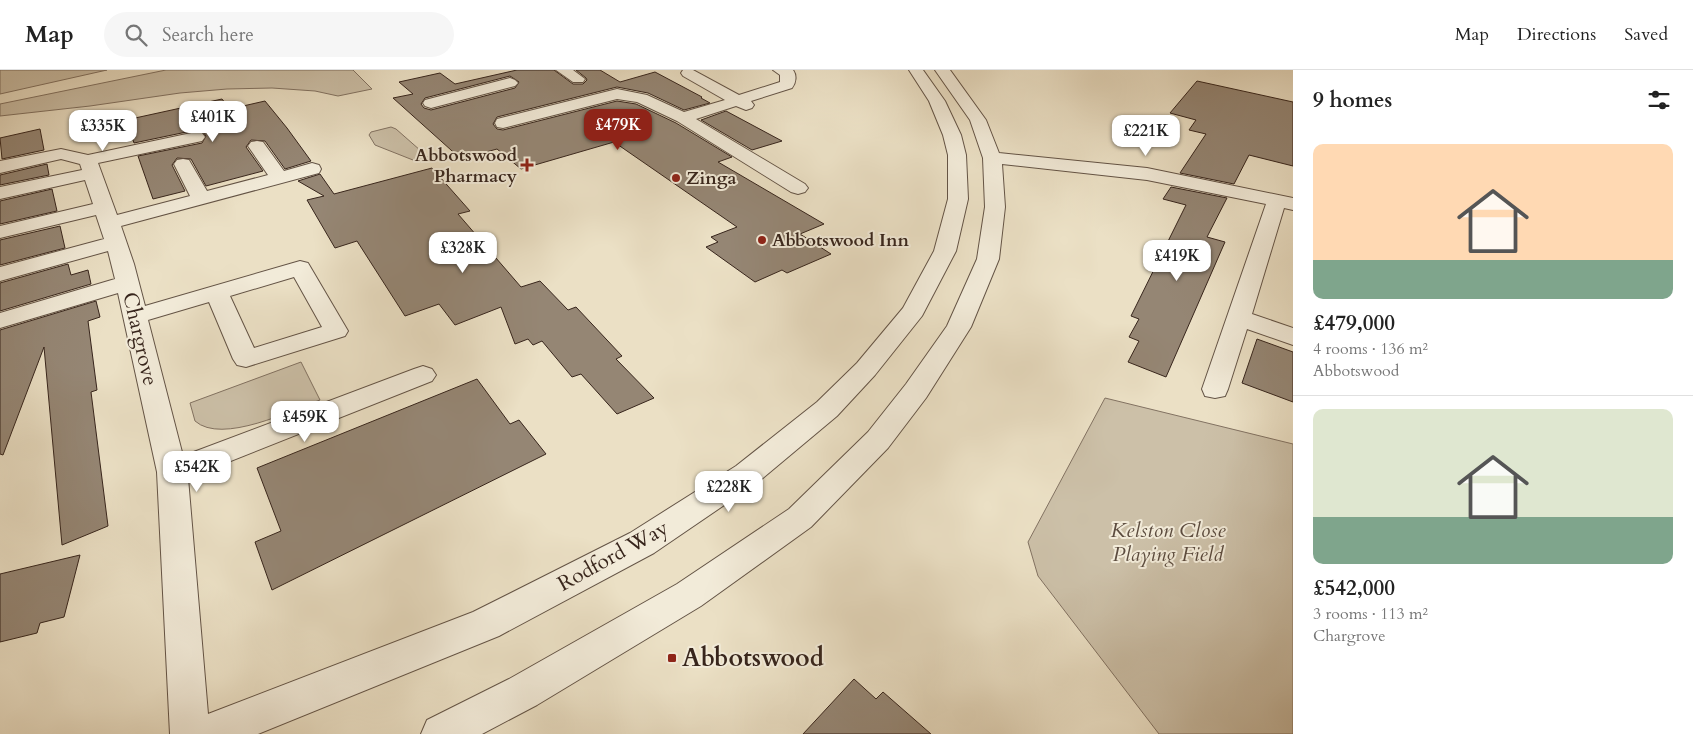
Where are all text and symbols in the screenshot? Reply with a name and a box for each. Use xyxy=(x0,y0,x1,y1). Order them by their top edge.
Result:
search box xyxy=(104,12,454,57)
text: Map xyxy=(25,18,74,51)
icon: search xyxy=(122,21,150,49)
text: Search here xyxy=(162,22,254,48)
text: Map xyxy=(1455,22,1489,47)
text: Directions xyxy=(1517,22,1596,47)
text: Saved xyxy=(1624,22,1668,47)
text: 9 homes xyxy=(1313,86,1392,115)
icon: filters xyxy=(1645,86,1673,114)
pin: £401K xyxy=(178,100,248,143)
text: £401K xyxy=(190,106,236,128)
pin: £479K xyxy=(583,108,653,151)
pin: £335K xyxy=(68,109,138,152)
text: £479K xyxy=(595,114,641,136)
pin: £221K xyxy=(1111,114,1181,157)
text: £335K xyxy=(80,115,126,137)
text: £221K xyxy=(1123,120,1169,142)
place label: Abbotswood Pharmacy xyxy=(415,143,518,189)
marker: Abbotswood Pharmacy xyxy=(521,159,533,171)
place label: Zinga xyxy=(686,166,737,191)
marker: Zinga xyxy=(670,172,682,184)
icon: home xyxy=(1448,176,1538,266)
place label: Abbotswood Inn xyxy=(772,228,910,253)
pin: £328K xyxy=(428,232,498,274)
marker: Abbotswood Inn xyxy=(756,234,768,246)
text: £328K xyxy=(440,237,486,259)
pin: £419K xyxy=(1142,240,1212,282)
text: £419K xyxy=(1154,245,1200,267)
street label: Chargrove xyxy=(115,289,165,389)
text: £479,000 xyxy=(1313,309,1395,338)
text: 4 rooms · 136 m² xyxy=(1313,338,1428,360)
text: Abbotswood xyxy=(1313,360,1399,382)
pin: £459K xyxy=(270,400,340,443)
text: £459K xyxy=(282,406,328,428)
icon: home xyxy=(1448,442,1538,532)
pin: £542K xyxy=(162,450,232,493)
text: £542K xyxy=(174,456,220,478)
pin: £228K xyxy=(694,470,764,513)
text: £228K xyxy=(706,476,752,498)
street label: Rodford Way xyxy=(552,514,674,598)
park label: Kelston Close Playing Field xyxy=(1110,516,1226,569)
text: £542,000 xyxy=(1313,574,1395,603)
text: 3 rooms · 113 m² xyxy=(1313,603,1428,625)
text: Chargrove xyxy=(1313,625,1386,647)
place label: Abbotswood xyxy=(682,641,824,675)
marker: Abbotswood xyxy=(666,652,678,664)

